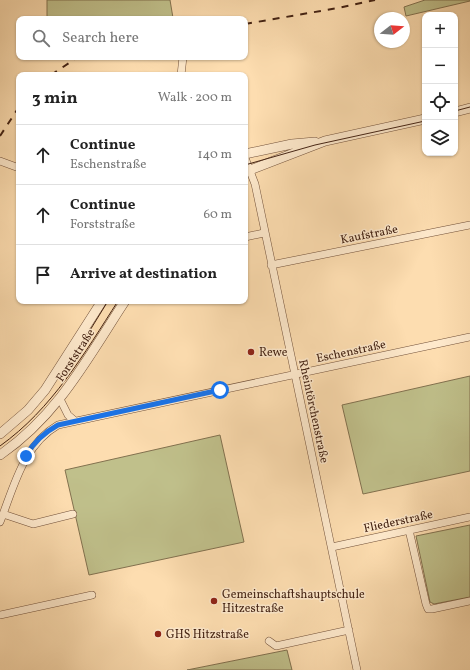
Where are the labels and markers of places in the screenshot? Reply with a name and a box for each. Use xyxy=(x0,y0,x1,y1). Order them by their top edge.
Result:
place label: Rewe xyxy=(259,345,288,361)
marker: Rewe xyxy=(246,347,256,357)
place label: Gemeinschaftshauptschule Hitzestraße xyxy=(222,587,365,617)
marker: Gemeinschaftshauptschule Hitzestraße xyxy=(209,596,219,606)
place label: GHS Hitzstraße xyxy=(166,627,249,643)
marker: GHS Hitzstraße xyxy=(153,629,163,639)

